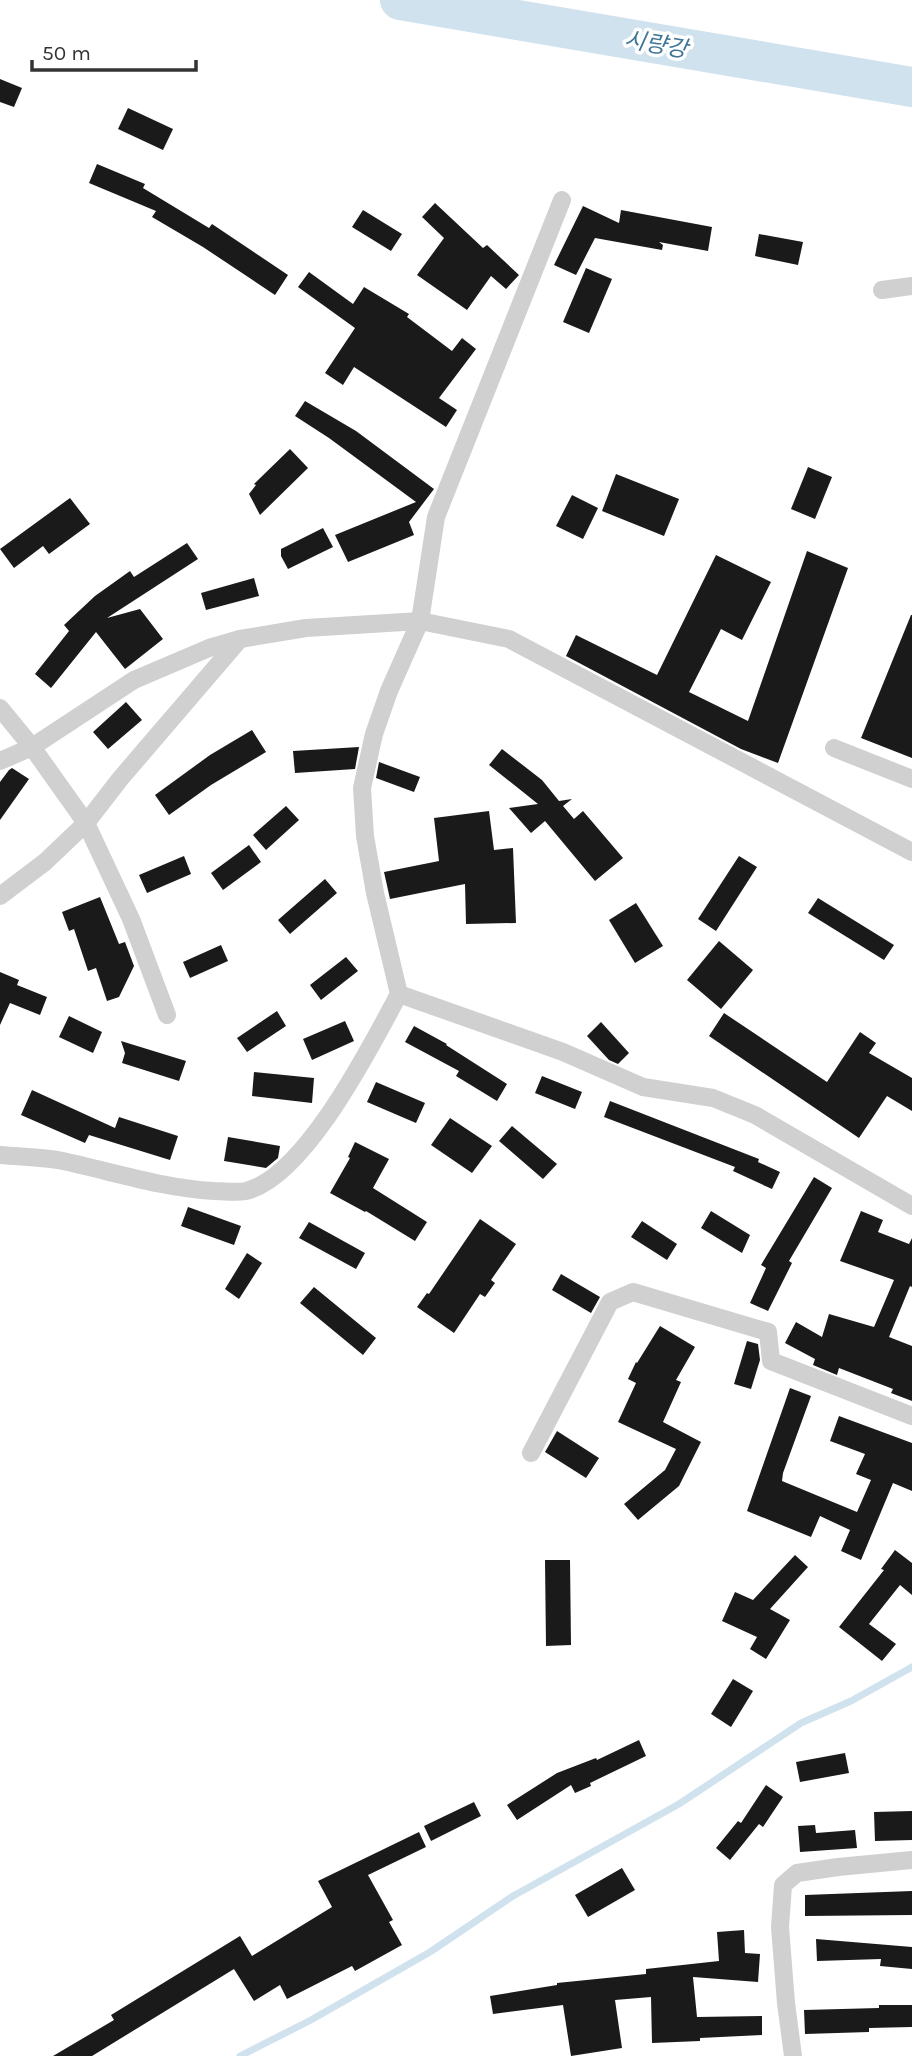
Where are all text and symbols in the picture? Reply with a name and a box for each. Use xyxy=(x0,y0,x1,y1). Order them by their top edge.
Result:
water label: 시량강 xyxy=(622,26,692,64)
scale bar xyxy=(32,28,196,72)
text: 50 m xyxy=(42,41,91,65)

